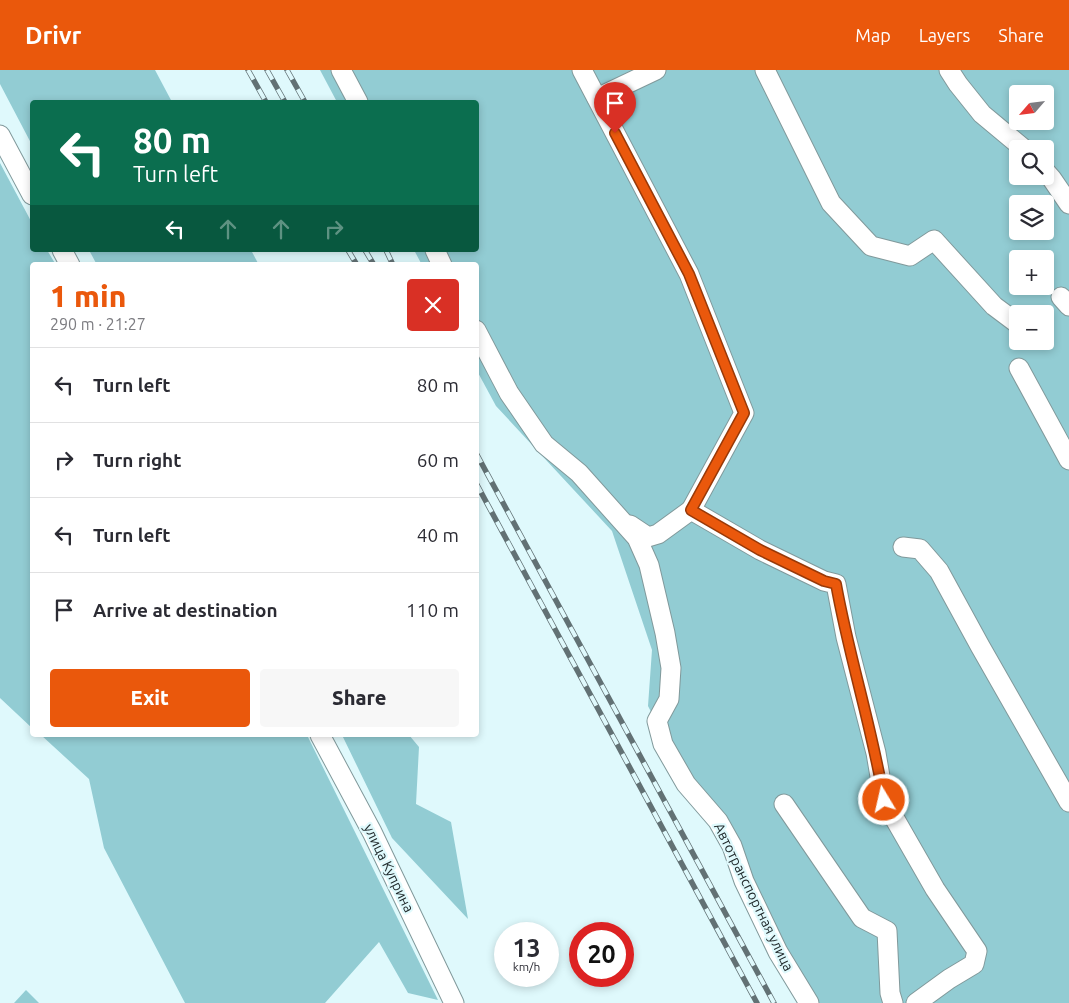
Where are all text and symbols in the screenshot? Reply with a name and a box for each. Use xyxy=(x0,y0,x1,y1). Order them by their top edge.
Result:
text: Drivr xyxy=(25,22,81,49)
text: Map xyxy=(855,25,891,45)
text: Layers xyxy=(919,25,970,45)
text: Share xyxy=(998,25,1044,45)
pin xyxy=(594,82,636,133)
north arrow xyxy=(1009,85,1054,130)
map controls xyxy=(1009,85,1054,350)
icon: arrive xyxy=(601,89,629,117)
icon: left xyxy=(50,120,115,185)
text: 80 m xyxy=(133,120,211,160)
button: search xyxy=(1009,140,1054,185)
text: Turn left xyxy=(133,161,218,186)
button: layers xyxy=(1009,195,1054,240)
icon: left xyxy=(161,215,189,243)
icon: ahead xyxy=(214,215,242,243)
icon: ahead xyxy=(267,215,295,243)
icon: right xyxy=(320,215,348,243)
button: + xyxy=(1009,250,1054,295)
text: 1 min xyxy=(50,279,126,313)
button: close xyxy=(407,279,459,331)
button: − xyxy=(1009,305,1054,350)
text: 290 m · 21:27 xyxy=(50,315,146,333)
icon: left xyxy=(50,371,78,399)
text: Turn left xyxy=(93,374,171,396)
text: 80 m xyxy=(417,374,459,396)
icon: right xyxy=(50,446,78,474)
text: Turn right xyxy=(93,449,181,471)
text: 60 m xyxy=(417,449,459,471)
icon: left xyxy=(50,521,78,549)
text: Turn left xyxy=(93,524,171,546)
text: 40 m xyxy=(417,524,459,546)
icon: arrive xyxy=(50,596,78,624)
text: Arrive at destination xyxy=(93,599,278,621)
text: 110 m xyxy=(406,599,459,621)
button: Exit xyxy=(50,669,250,727)
button: Share xyxy=(260,669,459,727)
position arrow xyxy=(857,773,909,825)
street label: Автотранспортная улица xyxy=(711,820,797,974)
street label: улица Куприна xyxy=(361,821,417,915)
speed limit sign: 20 xyxy=(569,922,634,987)
text: 13 xyxy=(512,934,541,962)
text: km/h xyxy=(513,960,540,973)

